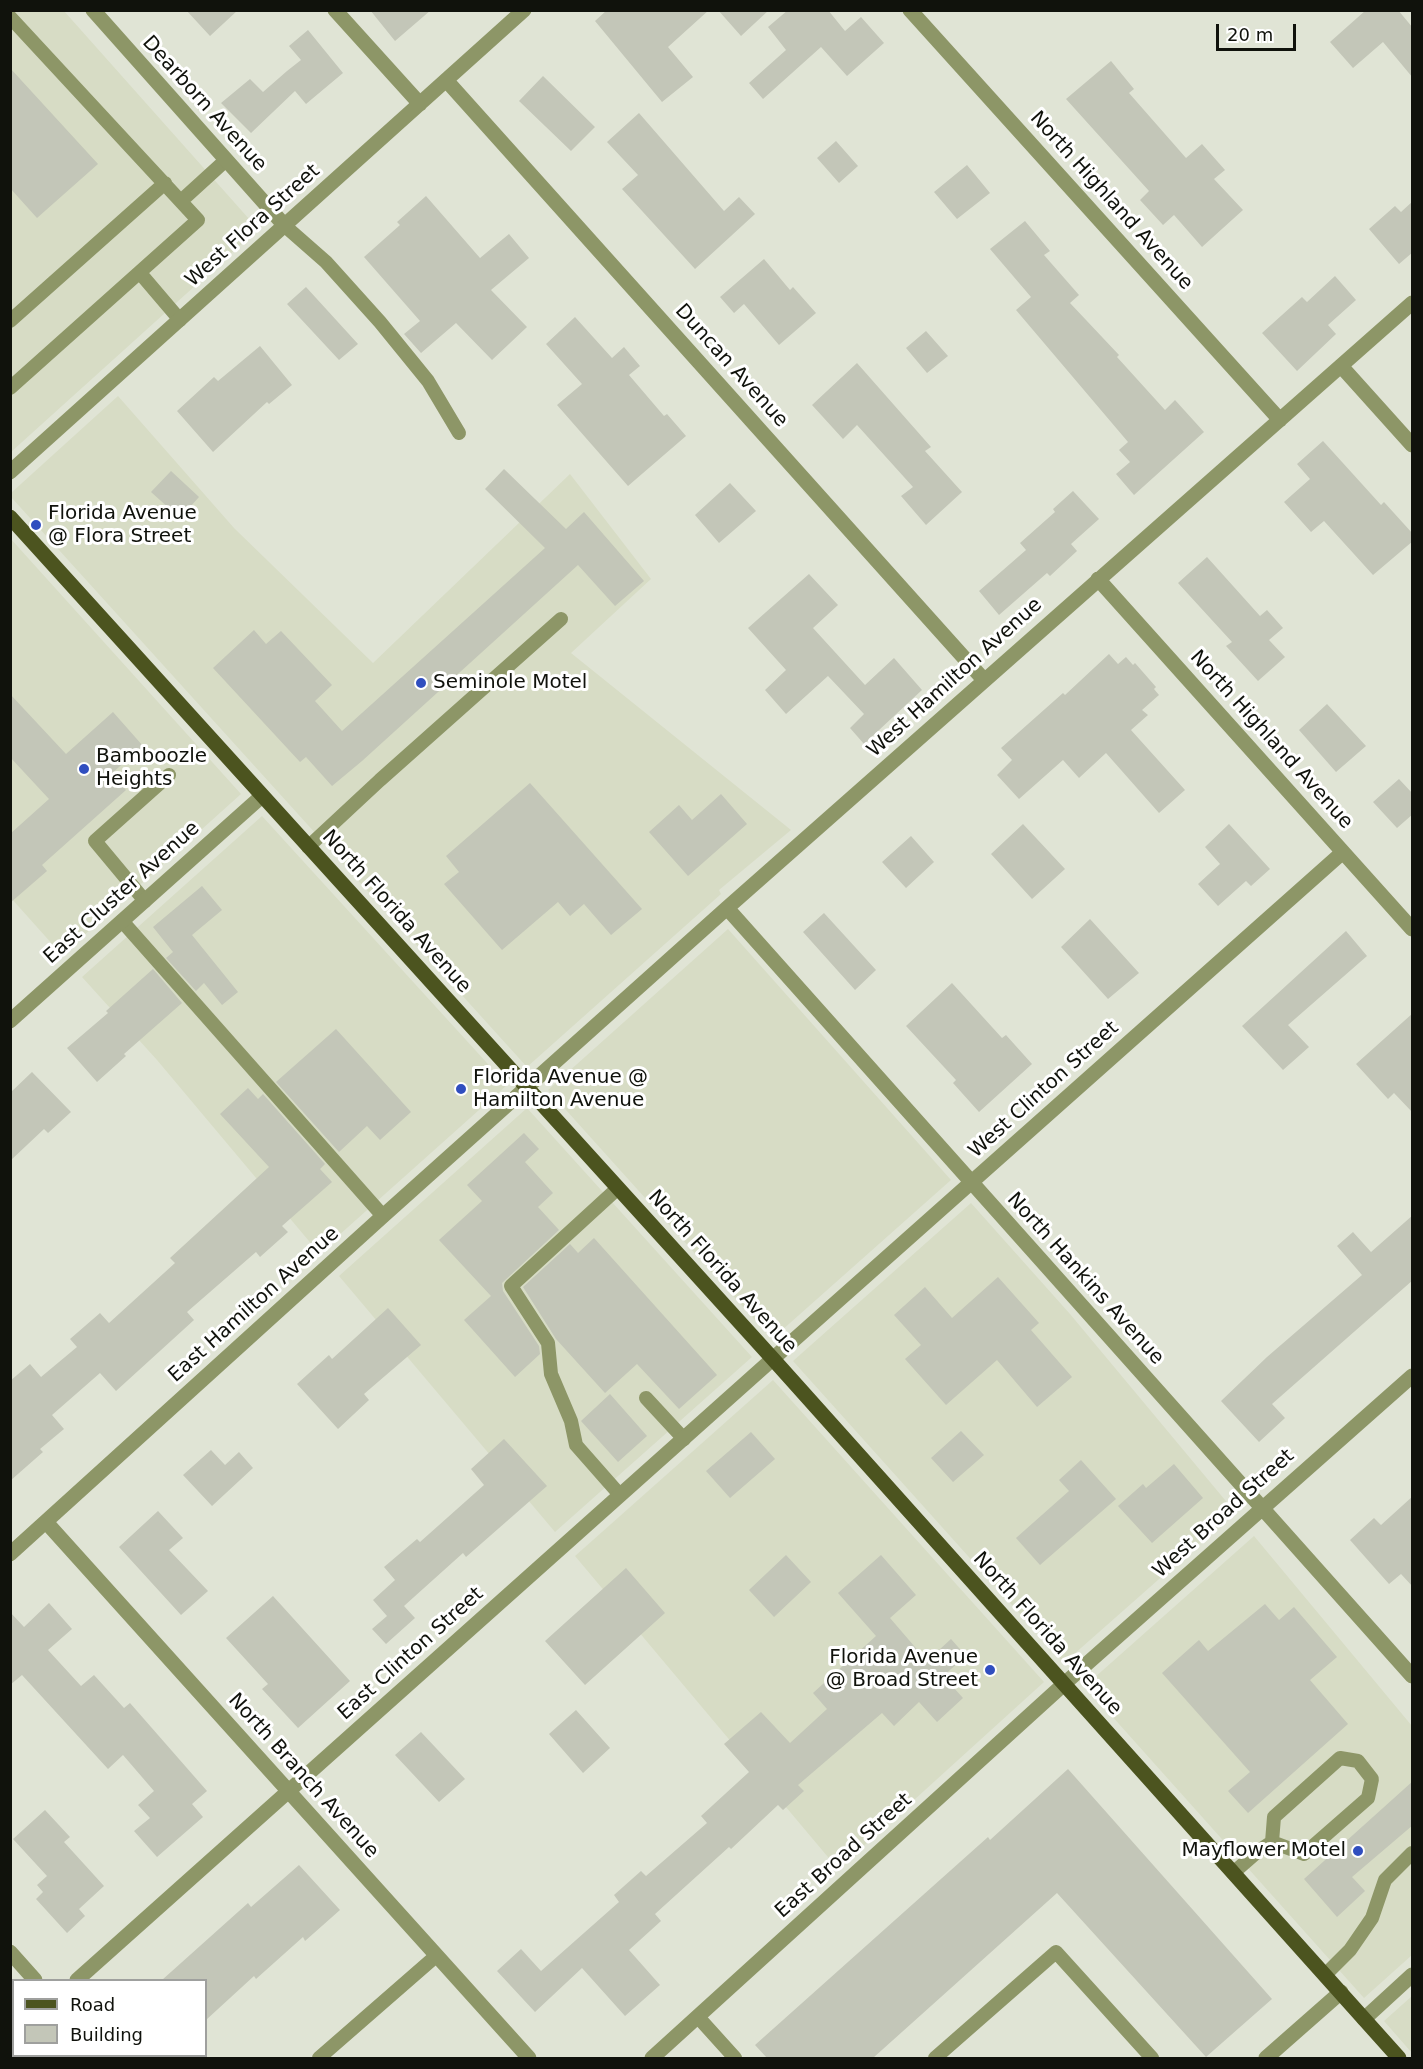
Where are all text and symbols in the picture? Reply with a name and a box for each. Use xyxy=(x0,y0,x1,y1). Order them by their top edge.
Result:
scale bar xyxy=(1219,12,1298,50)
text: 20 m xyxy=(1227,24,1273,45)
street label: Dearborn Avenue xyxy=(137,31,271,177)
street label: North Highland Avenue xyxy=(1024,107,1198,295)
street label: West Flora Street xyxy=(181,159,325,293)
street label: Duncan Avenue xyxy=(669,300,793,432)
place label: Florida Avenue @ Flora Street xyxy=(48,502,197,549)
marker: Florida Avenue @ Flora Street xyxy=(29,518,43,532)
street label: West Hamilton Avenue xyxy=(863,593,1047,763)
street label: North Highland Avenue xyxy=(1184,646,1358,834)
place label: Seminole Motel xyxy=(433,671,587,695)
marker: Seminole Motel xyxy=(414,676,428,690)
place label: Bamboozle Heights xyxy=(96,745,207,792)
marker: Bamboozle Heights xyxy=(77,762,91,776)
street label: East Cluster Avenue xyxy=(39,817,205,969)
street label: North Florida Avenue xyxy=(316,826,476,998)
street label: West Clinton Street xyxy=(964,1016,1124,1164)
place label: Florida Avenue @ Hamilton Avenue xyxy=(473,1066,648,1113)
marker: Florida Avenue @ Hamilton Avenue xyxy=(454,1082,468,1096)
street label: North Florida Avenue xyxy=(642,1186,802,1358)
street label: North Hankins Avenue xyxy=(1001,1188,1169,1370)
street label: East Hamilton Avenue xyxy=(164,1222,344,1388)
street label: West Broad Street xyxy=(1149,1444,1299,1584)
street label: North Florida Avenue xyxy=(967,1548,1127,1720)
street label: East Clinton Street xyxy=(333,1582,489,1726)
place label: Florida Avenue @ Broad Street xyxy=(826,1646,978,1693)
marker: Florida Avenue @ Broad Street xyxy=(983,1663,997,1677)
street label: North Branch Avenue xyxy=(223,1689,383,1863)
street label: East Broad Street xyxy=(771,1788,917,1924)
place label: Mayflower Motel xyxy=(1181,1839,1346,1863)
marker: Mayflower Motel xyxy=(1351,1844,1365,1858)
legend xyxy=(12,1979,207,2057)
text: Road xyxy=(70,1994,115,2015)
text: Building xyxy=(70,2024,143,2045)

